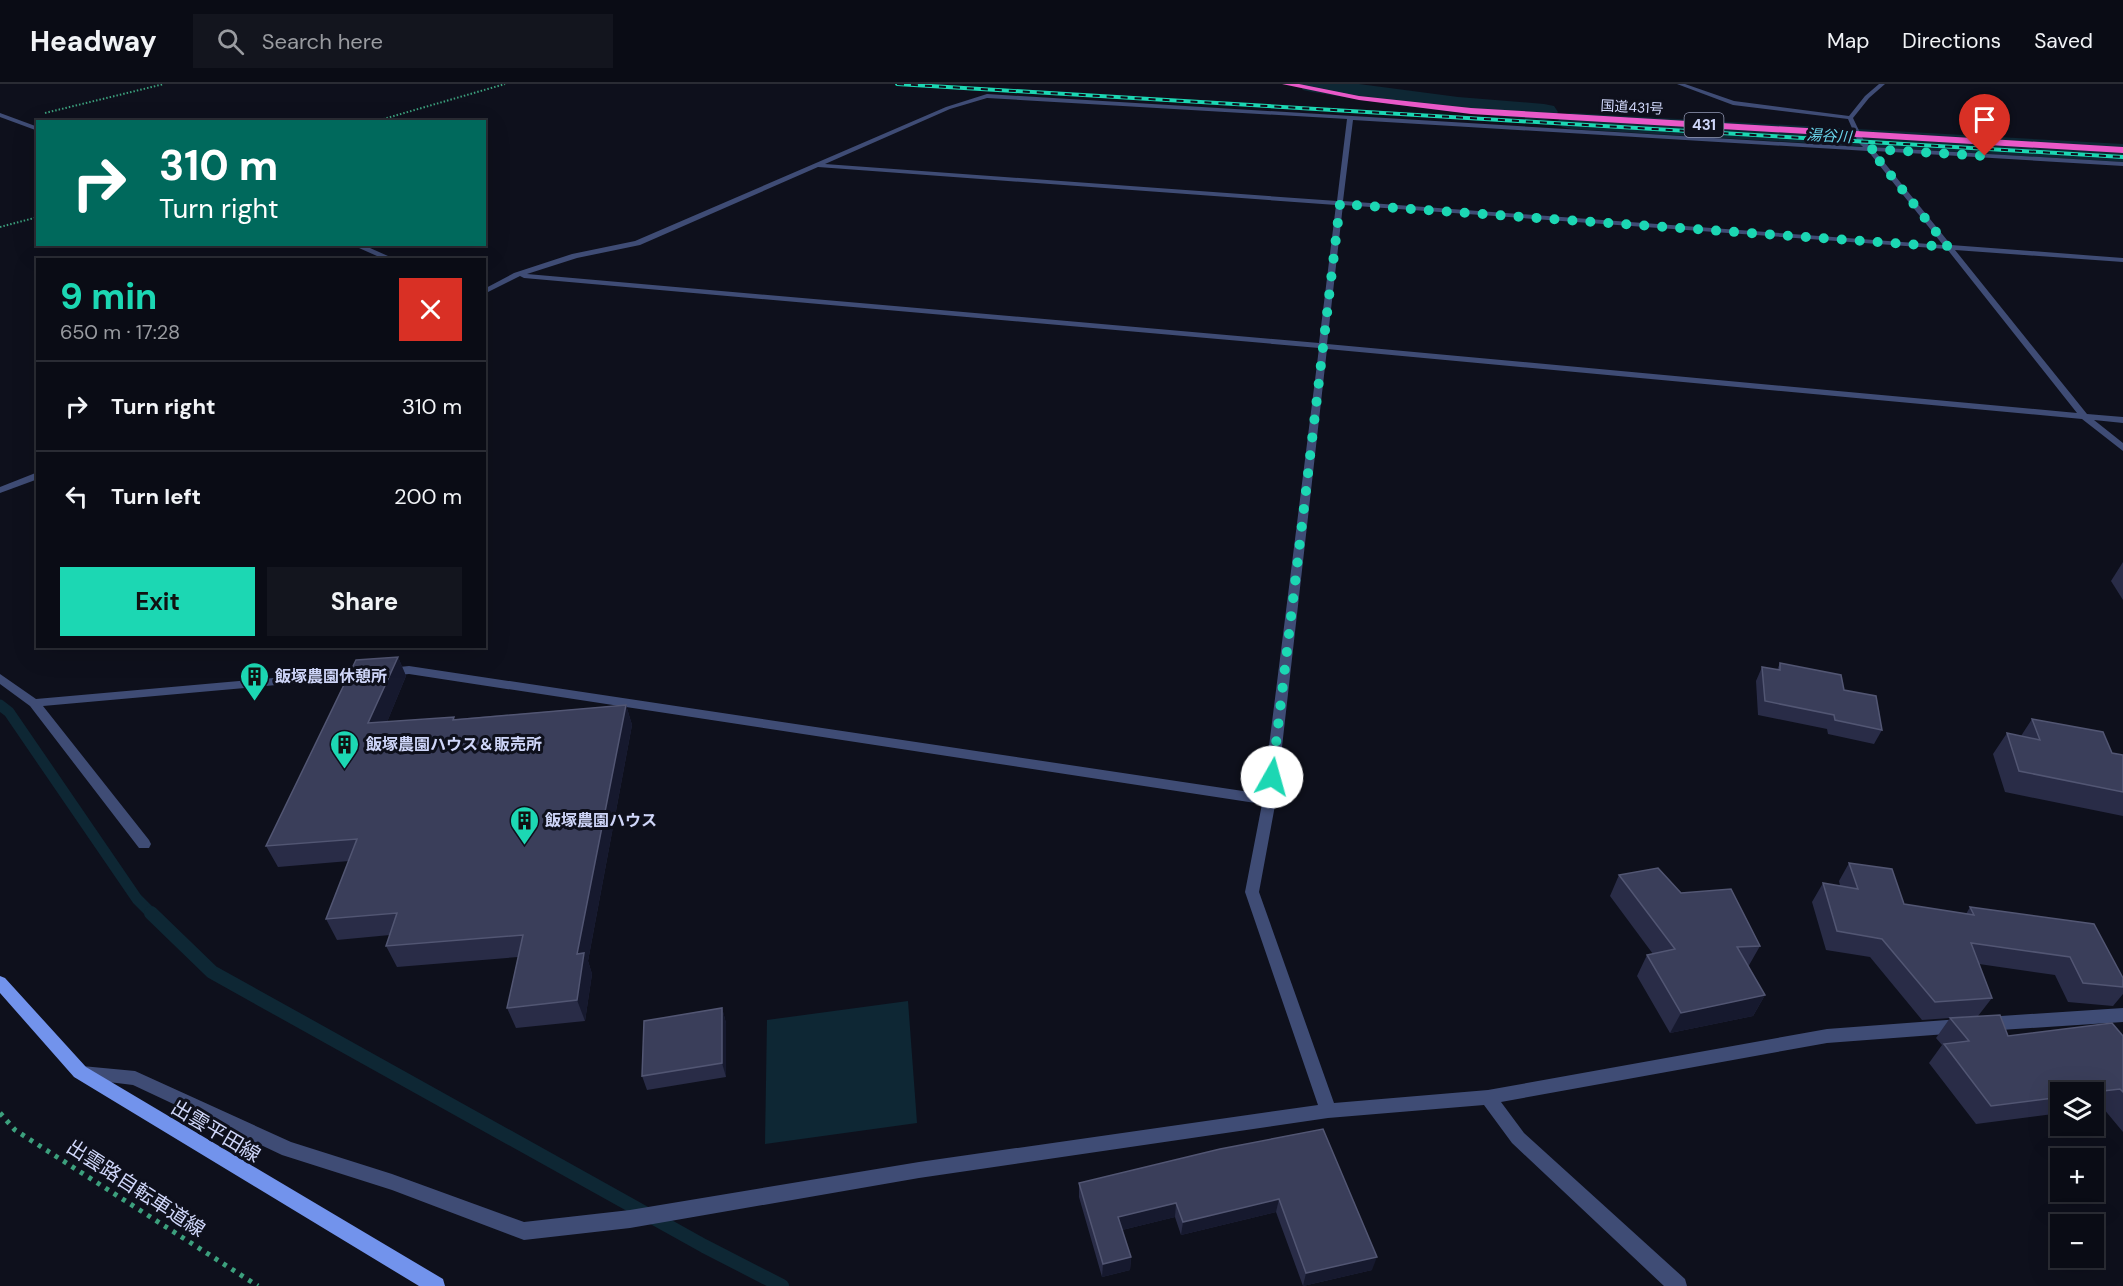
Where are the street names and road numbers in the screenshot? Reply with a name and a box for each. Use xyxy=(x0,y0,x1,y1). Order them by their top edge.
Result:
street label: 国道431号 xyxy=(1600,96,1664,118)
road number: 431 xyxy=(1684,113,1724,137)
street label: 出雲平田線 xyxy=(166,1094,266,1168)
street label: 出雲路自転車道線 xyxy=(62,1134,210,1242)

